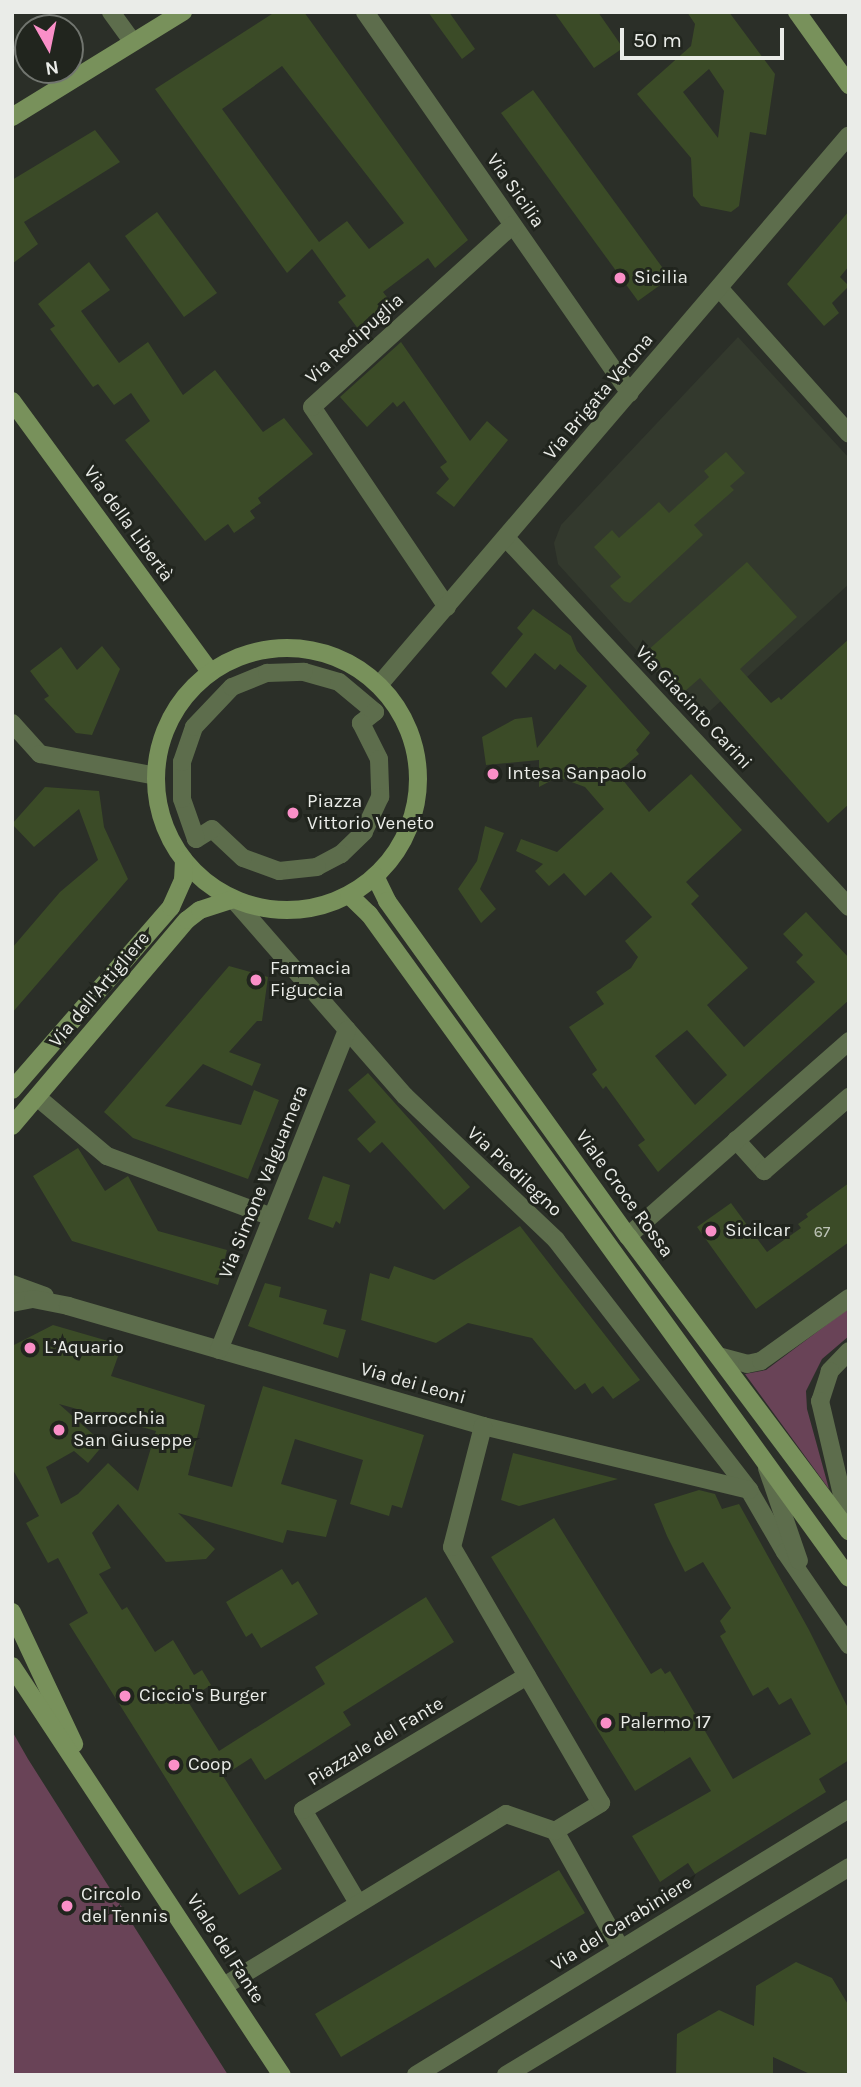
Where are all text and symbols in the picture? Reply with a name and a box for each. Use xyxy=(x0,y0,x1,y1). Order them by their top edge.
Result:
north arrow xyxy=(14,14,84,84)
scale bar xyxy=(623,14,788,58)
text: 50 m xyxy=(633,28,682,52)
text: N xyxy=(44,56,60,80)
street label: Via Sicilia xyxy=(481,149,549,233)
place label: Sicilia xyxy=(634,267,688,289)
marker: Sicilia xyxy=(612,270,628,286)
street label: Via Redipuglia xyxy=(301,289,409,389)
street label: Via Brigata Verona xyxy=(539,329,659,465)
street label: Via della Libertà xyxy=(78,461,178,587)
street label: Via Giacinto Carini xyxy=(630,642,756,774)
place label: Intesa Sanpaolo xyxy=(507,763,647,785)
marker: Intesa Sanpaolo xyxy=(485,766,501,782)
place label: Piazza Vittorio Veneto xyxy=(307,791,434,835)
marker: Piazza Vittorio Veneto xyxy=(285,805,301,821)
street label: Via dell'Artigliere xyxy=(45,927,155,1053)
place label: Farmacia Figuccia xyxy=(270,958,351,1002)
marker: Farmacia Figuccia xyxy=(248,972,264,988)
street label: Via Simone Valguarnera xyxy=(215,1082,313,1282)
street label: Via Piedilegno xyxy=(462,1122,566,1222)
street label: Viale Croce Rossa xyxy=(570,1126,678,1262)
place label: Sicilcar xyxy=(725,1220,790,1242)
house number: 67 xyxy=(814,1222,830,1242)
marker: Sicilcar xyxy=(703,1223,719,1239)
place label: L’Aquario xyxy=(44,1337,124,1359)
marker: L’Aquario xyxy=(22,1340,38,1356)
street label: Via dei Leoni xyxy=(358,1358,468,1410)
place label: Parrocchia San Giuseppe xyxy=(73,1408,192,1452)
marker: Parrocchia San Giuseppe xyxy=(51,1422,67,1438)
place label: Ciccio's Burger xyxy=(139,1685,266,1707)
marker: Ciccio's Burger xyxy=(117,1688,133,1704)
street label: Piazzale del Fante xyxy=(304,1693,448,1791)
place label: Palermo 17 xyxy=(620,1712,711,1734)
marker: Palermo 17 xyxy=(598,1715,614,1731)
place label: Coop xyxy=(188,1754,232,1776)
marker: Coop xyxy=(166,1757,182,1773)
street label: Via del Carabiniere xyxy=(547,1871,697,1977)
place label: Circolo del Tennis xyxy=(81,1884,168,1928)
street label: Viale del Fante xyxy=(181,1890,269,2008)
marker: Circolo del Tennis xyxy=(59,1898,75,1914)

